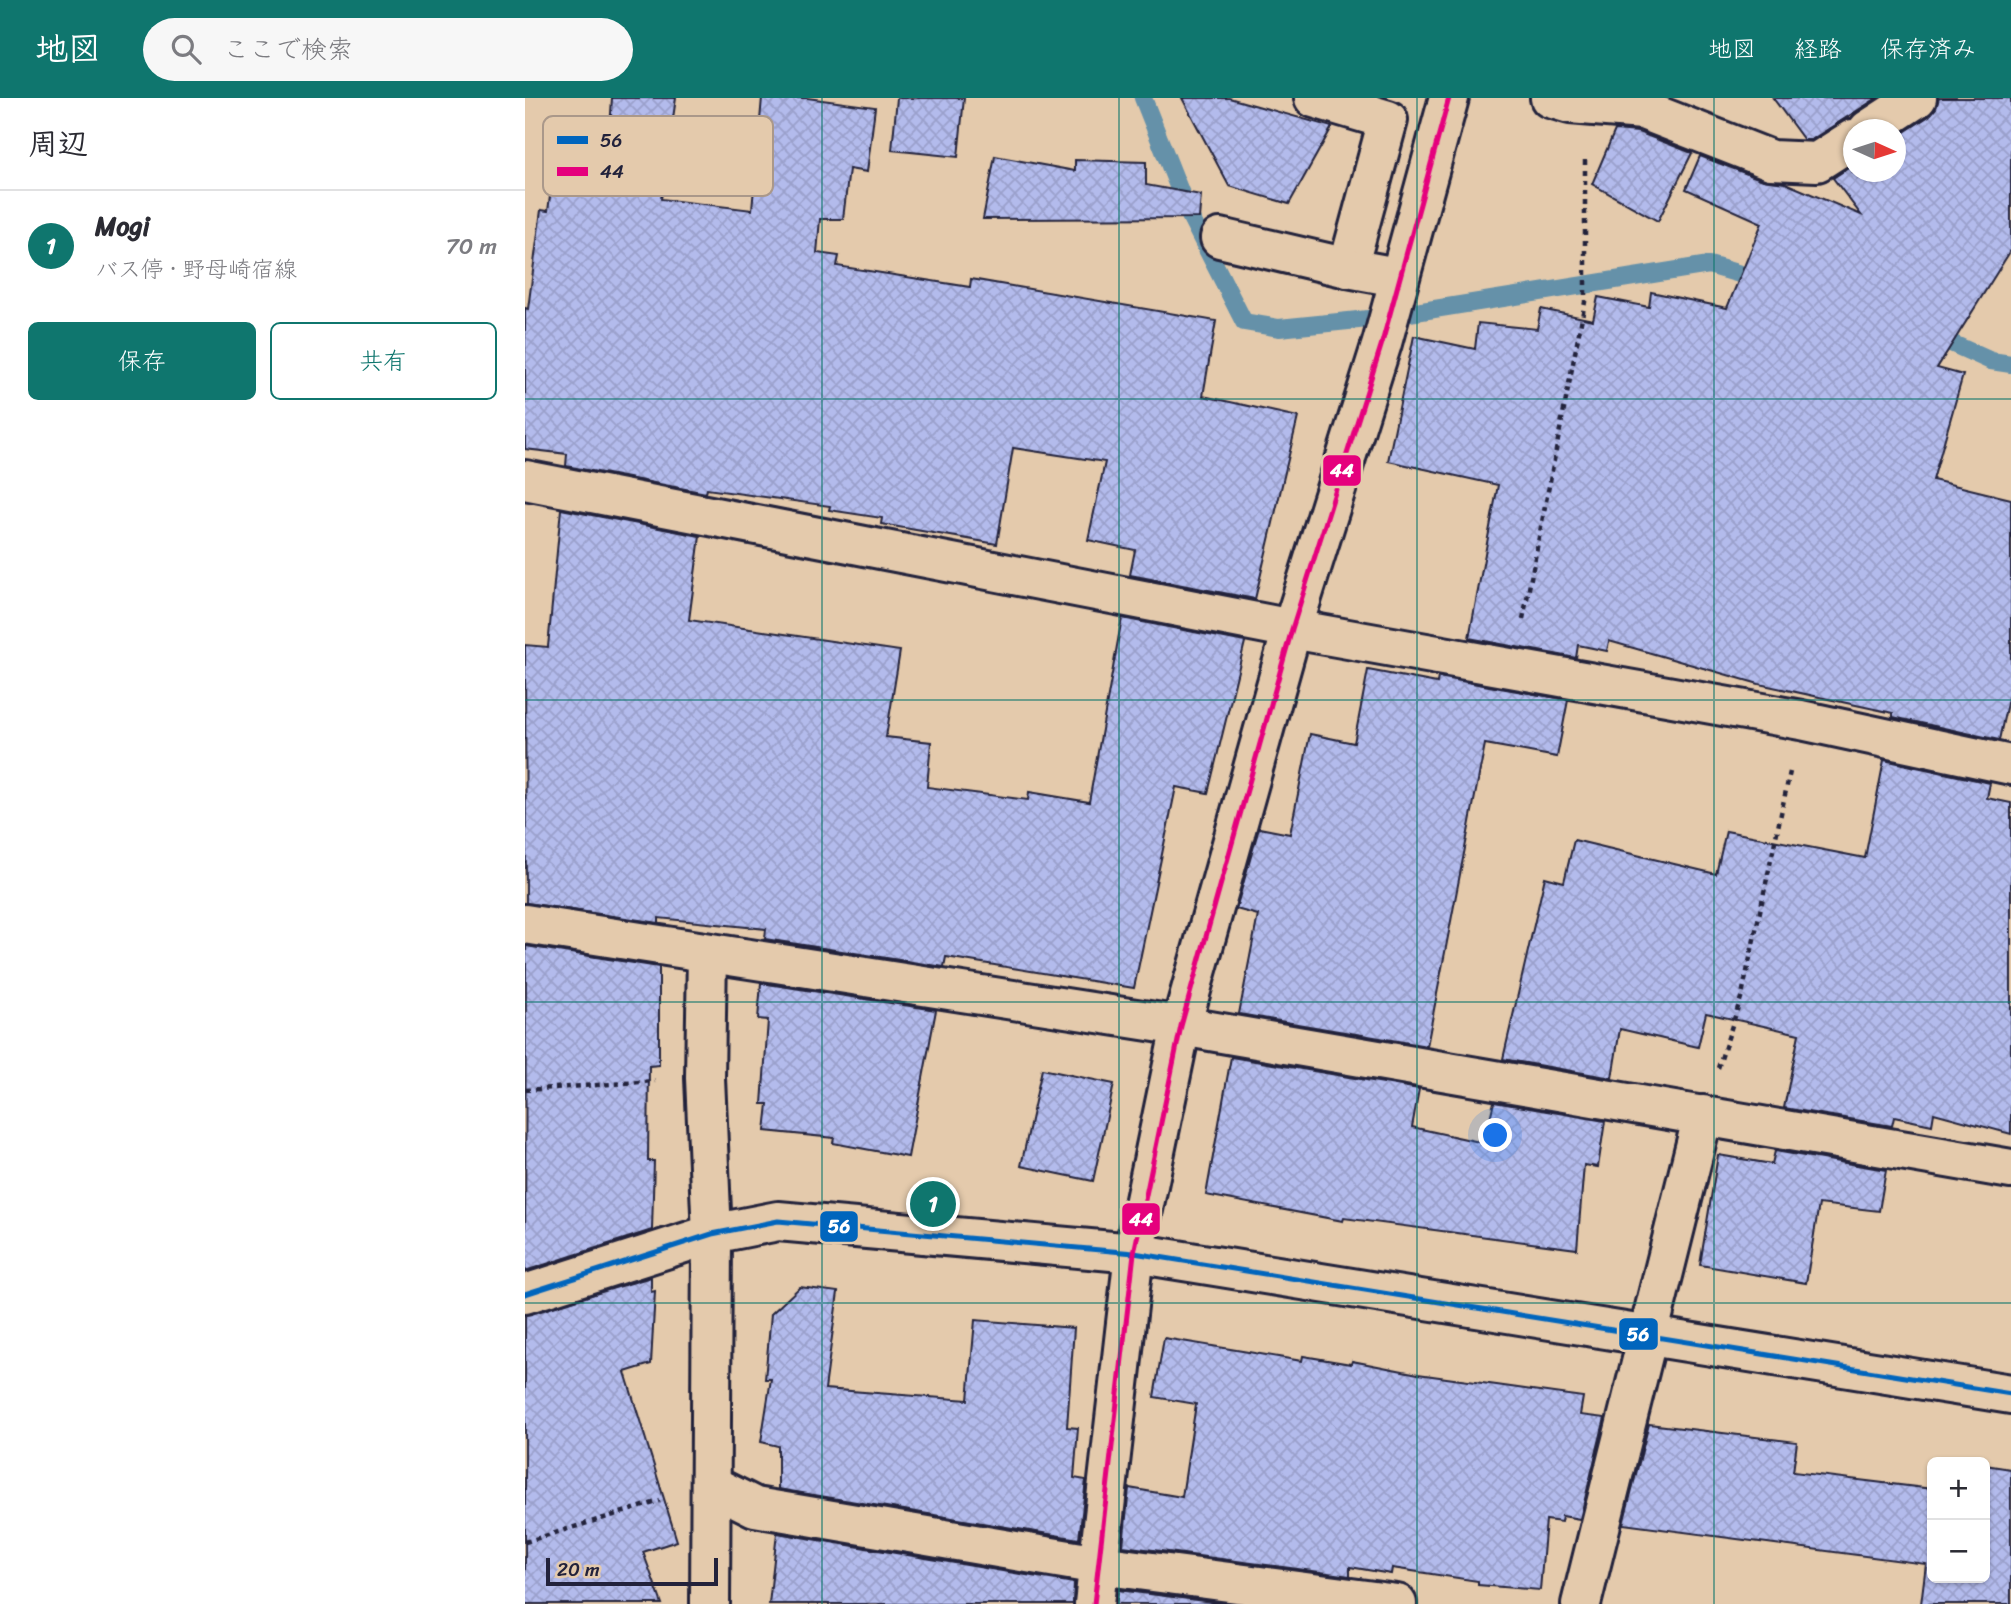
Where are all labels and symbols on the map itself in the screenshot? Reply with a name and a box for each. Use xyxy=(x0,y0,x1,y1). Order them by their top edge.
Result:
legend xyxy=(543,116,773,196)
north arrow xyxy=(1843,119,1906,182)
text: 56 xyxy=(600,124,622,157)
text: 44 xyxy=(600,155,624,188)
line badge: 44 xyxy=(1322,454,1362,487)
text: 44 xyxy=(1329,454,1354,487)
your location xyxy=(1478,1118,1512,1152)
pin: 1 xyxy=(910,1178,956,1230)
line badge: 44 xyxy=(1121,1202,1161,1236)
text: 44 xyxy=(1128,1203,1153,1236)
line badge: 56 xyxy=(819,1210,859,1243)
text: 56 xyxy=(828,1210,850,1243)
line badge: 56 xyxy=(1618,1317,1659,1351)
text: 56 xyxy=(1627,1318,1649,1351)
scale bar xyxy=(546,1555,717,1587)

